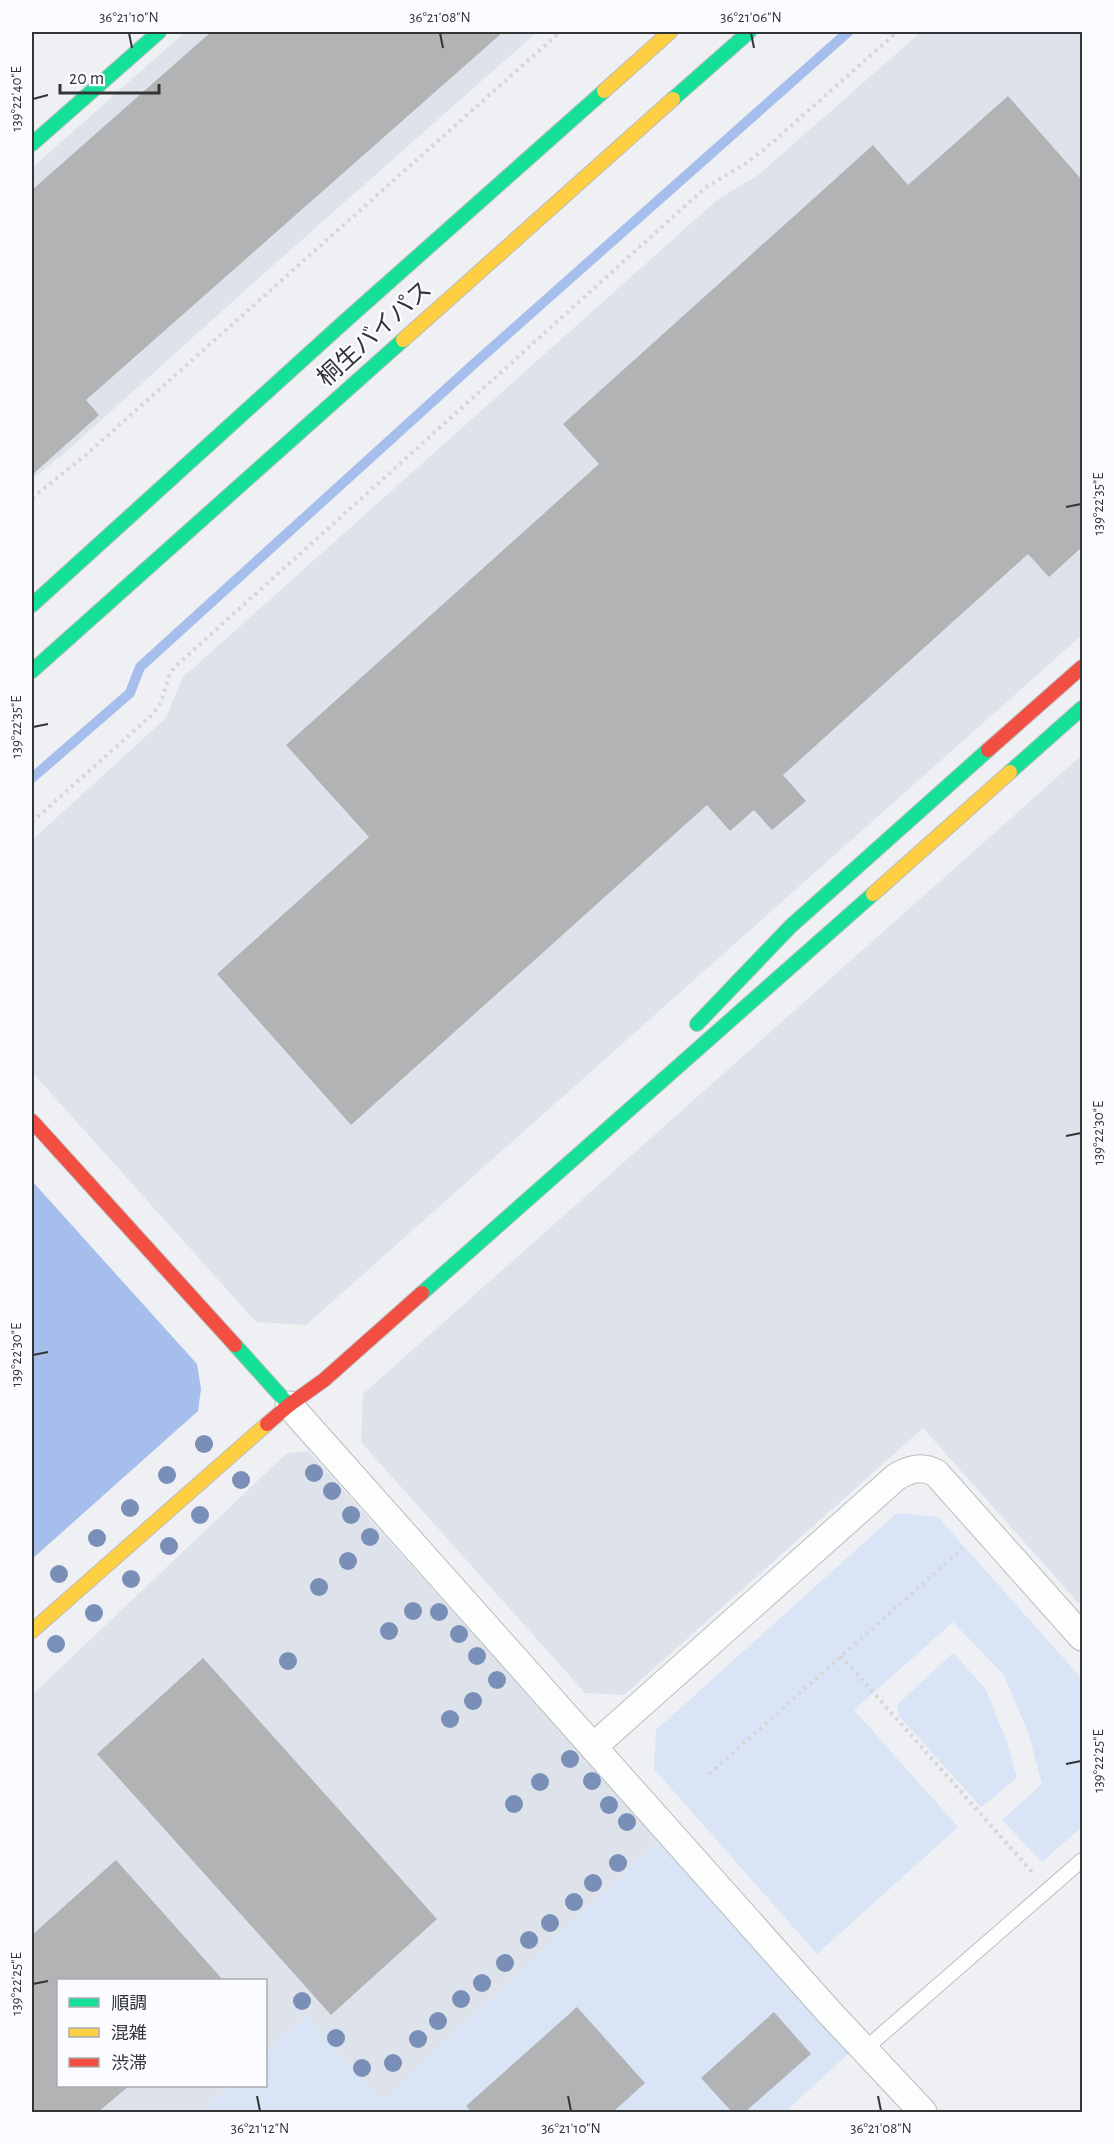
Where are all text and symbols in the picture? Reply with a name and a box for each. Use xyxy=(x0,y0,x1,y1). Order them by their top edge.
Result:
text: 36°21'10"N xyxy=(99,10,159,25)
text: 36°21'08"N xyxy=(409,10,471,25)
text: 36°21'06"N xyxy=(720,10,782,25)
scale bar xyxy=(60,57,159,95)
text: 139°22'40"E xyxy=(9,66,24,132)
text: 20 m xyxy=(69,70,104,88)
street label: 桐生バイパス xyxy=(312,276,436,391)
text: 139°22'35"E xyxy=(1091,473,1106,535)
text: 139°22'35"E xyxy=(9,696,24,758)
text: 139°22'30"E xyxy=(1091,1101,1106,1165)
text: 139°22'30"E xyxy=(9,1323,24,1387)
text: 139°22'25"E xyxy=(1091,1729,1106,1793)
text: 139°22'25"E xyxy=(9,1952,24,2016)
legend xyxy=(57,1979,267,2087)
text: 順調 xyxy=(111,1995,147,2013)
text: 混雑 xyxy=(111,2023,147,2043)
text: 渋滞 xyxy=(111,2054,147,2073)
text: 36°21'12"N xyxy=(231,2121,289,2136)
text: 36°21'10"N xyxy=(541,2121,601,2136)
text: 36°21'08"N xyxy=(850,2121,912,2136)

